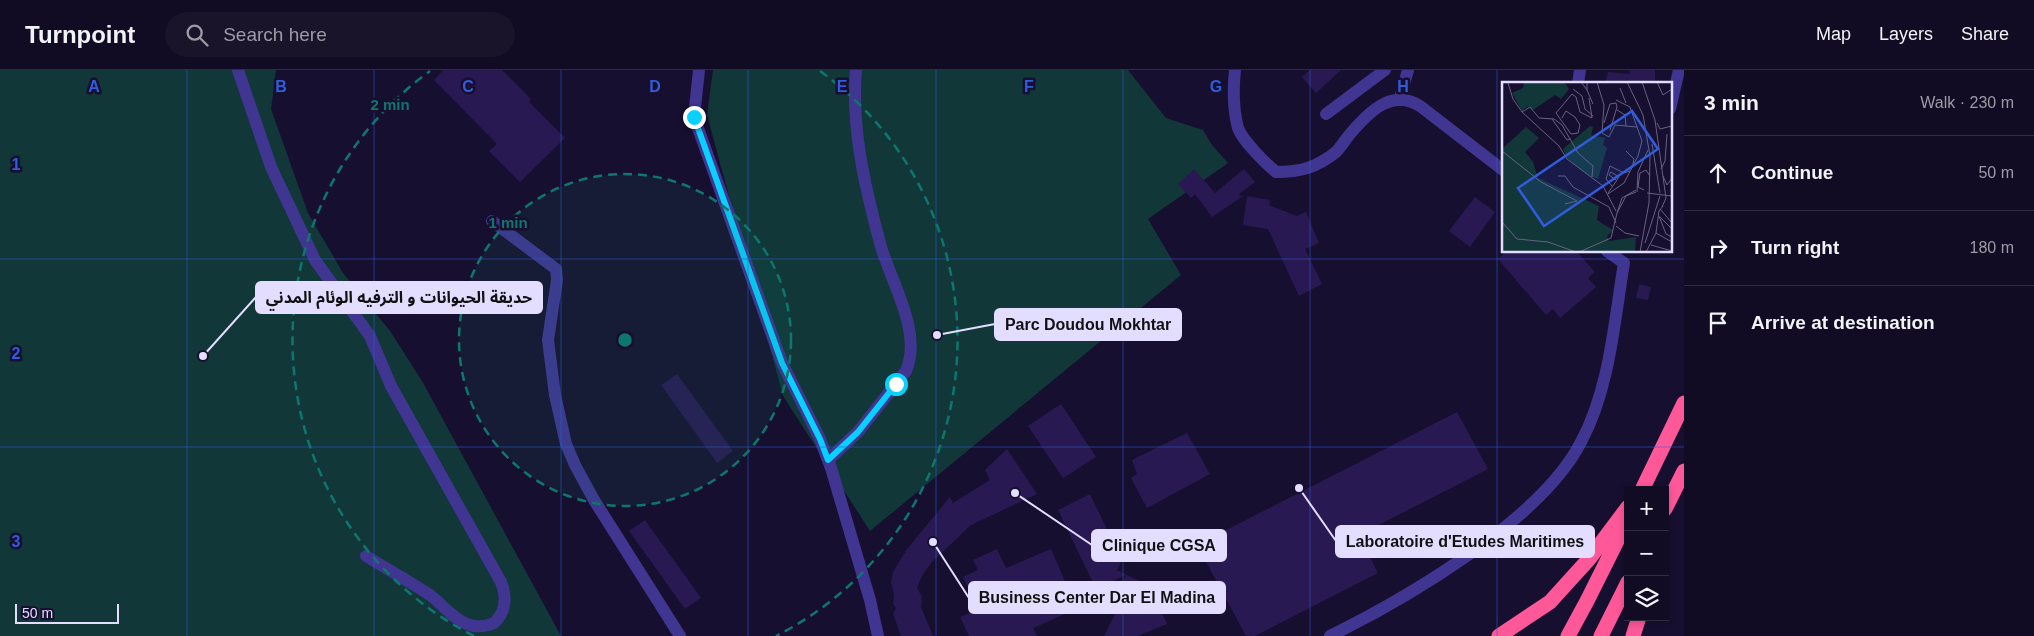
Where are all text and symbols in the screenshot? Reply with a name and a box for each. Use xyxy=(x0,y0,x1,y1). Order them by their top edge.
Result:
search box xyxy=(165,12,515,57)
text: Turnpoint xyxy=(25,21,135,48)
icon: search xyxy=(183,21,211,49)
text: Search here xyxy=(223,24,327,45)
text: Map xyxy=(1816,24,1851,44)
text: Layers xyxy=(1879,24,1933,44)
text: Share xyxy=(1961,24,2009,44)
text: A xyxy=(88,78,100,95)
text: B xyxy=(275,78,287,95)
text: C xyxy=(462,78,474,95)
text: D xyxy=(649,78,661,95)
text: E xyxy=(837,78,848,95)
text: F xyxy=(1024,78,1034,95)
text: G xyxy=(1210,78,1222,95)
text: H xyxy=(1397,78,1409,95)
inset map xyxy=(1502,82,1672,252)
text: 3 min xyxy=(1704,91,1759,114)
text: Walk · 230 m xyxy=(1920,94,2014,111)
text: 2 min xyxy=(370,96,410,113)
route end xyxy=(683,106,706,129)
text: 1 xyxy=(12,156,21,173)
icon: ahead xyxy=(1704,159,1732,187)
text: Continue xyxy=(1751,162,1833,183)
text: 50 m xyxy=(1978,164,2014,181)
text: 1 min xyxy=(488,214,528,231)
icon: right xyxy=(1704,234,1732,262)
text: Turn right xyxy=(1751,237,1839,258)
text: 180 m xyxy=(1970,239,2014,256)
callout: حديقة الحيوانات و الترفيه الوئام المدني xyxy=(256,282,542,313)
text: حديقة الحيوانات و الترفيه الوئام المدني xyxy=(266,289,532,311)
callout: Parc Doudou Mokhtar xyxy=(995,309,1181,340)
icon: arrive xyxy=(1704,309,1732,337)
text: Arrive at destination xyxy=(1751,312,1935,333)
text: Parc Doudou Mokhtar xyxy=(1005,316,1171,333)
centre of rings xyxy=(616,331,634,349)
text: 2 xyxy=(12,345,21,362)
route start xyxy=(885,373,908,396)
map controls xyxy=(1624,486,1669,621)
button: + xyxy=(1624,486,1669,531)
callout: Laboratoire d'Etudes Maritimes xyxy=(1336,526,1594,557)
callout: Clinique CGSA xyxy=(1092,530,1226,561)
button: − xyxy=(1624,531,1669,576)
text: 3 xyxy=(12,533,21,550)
text: Laboratoire d'Etudes Maritimes xyxy=(1346,533,1584,550)
text: Clinique CGSA xyxy=(1102,537,1216,554)
button: layers xyxy=(1624,576,1669,621)
callout: Business Center Dar El Madina xyxy=(969,582,1225,613)
text: Business Center Dar El Madina xyxy=(979,589,1215,606)
scale bar xyxy=(15,601,119,624)
text: 50 m xyxy=(22,605,53,621)

